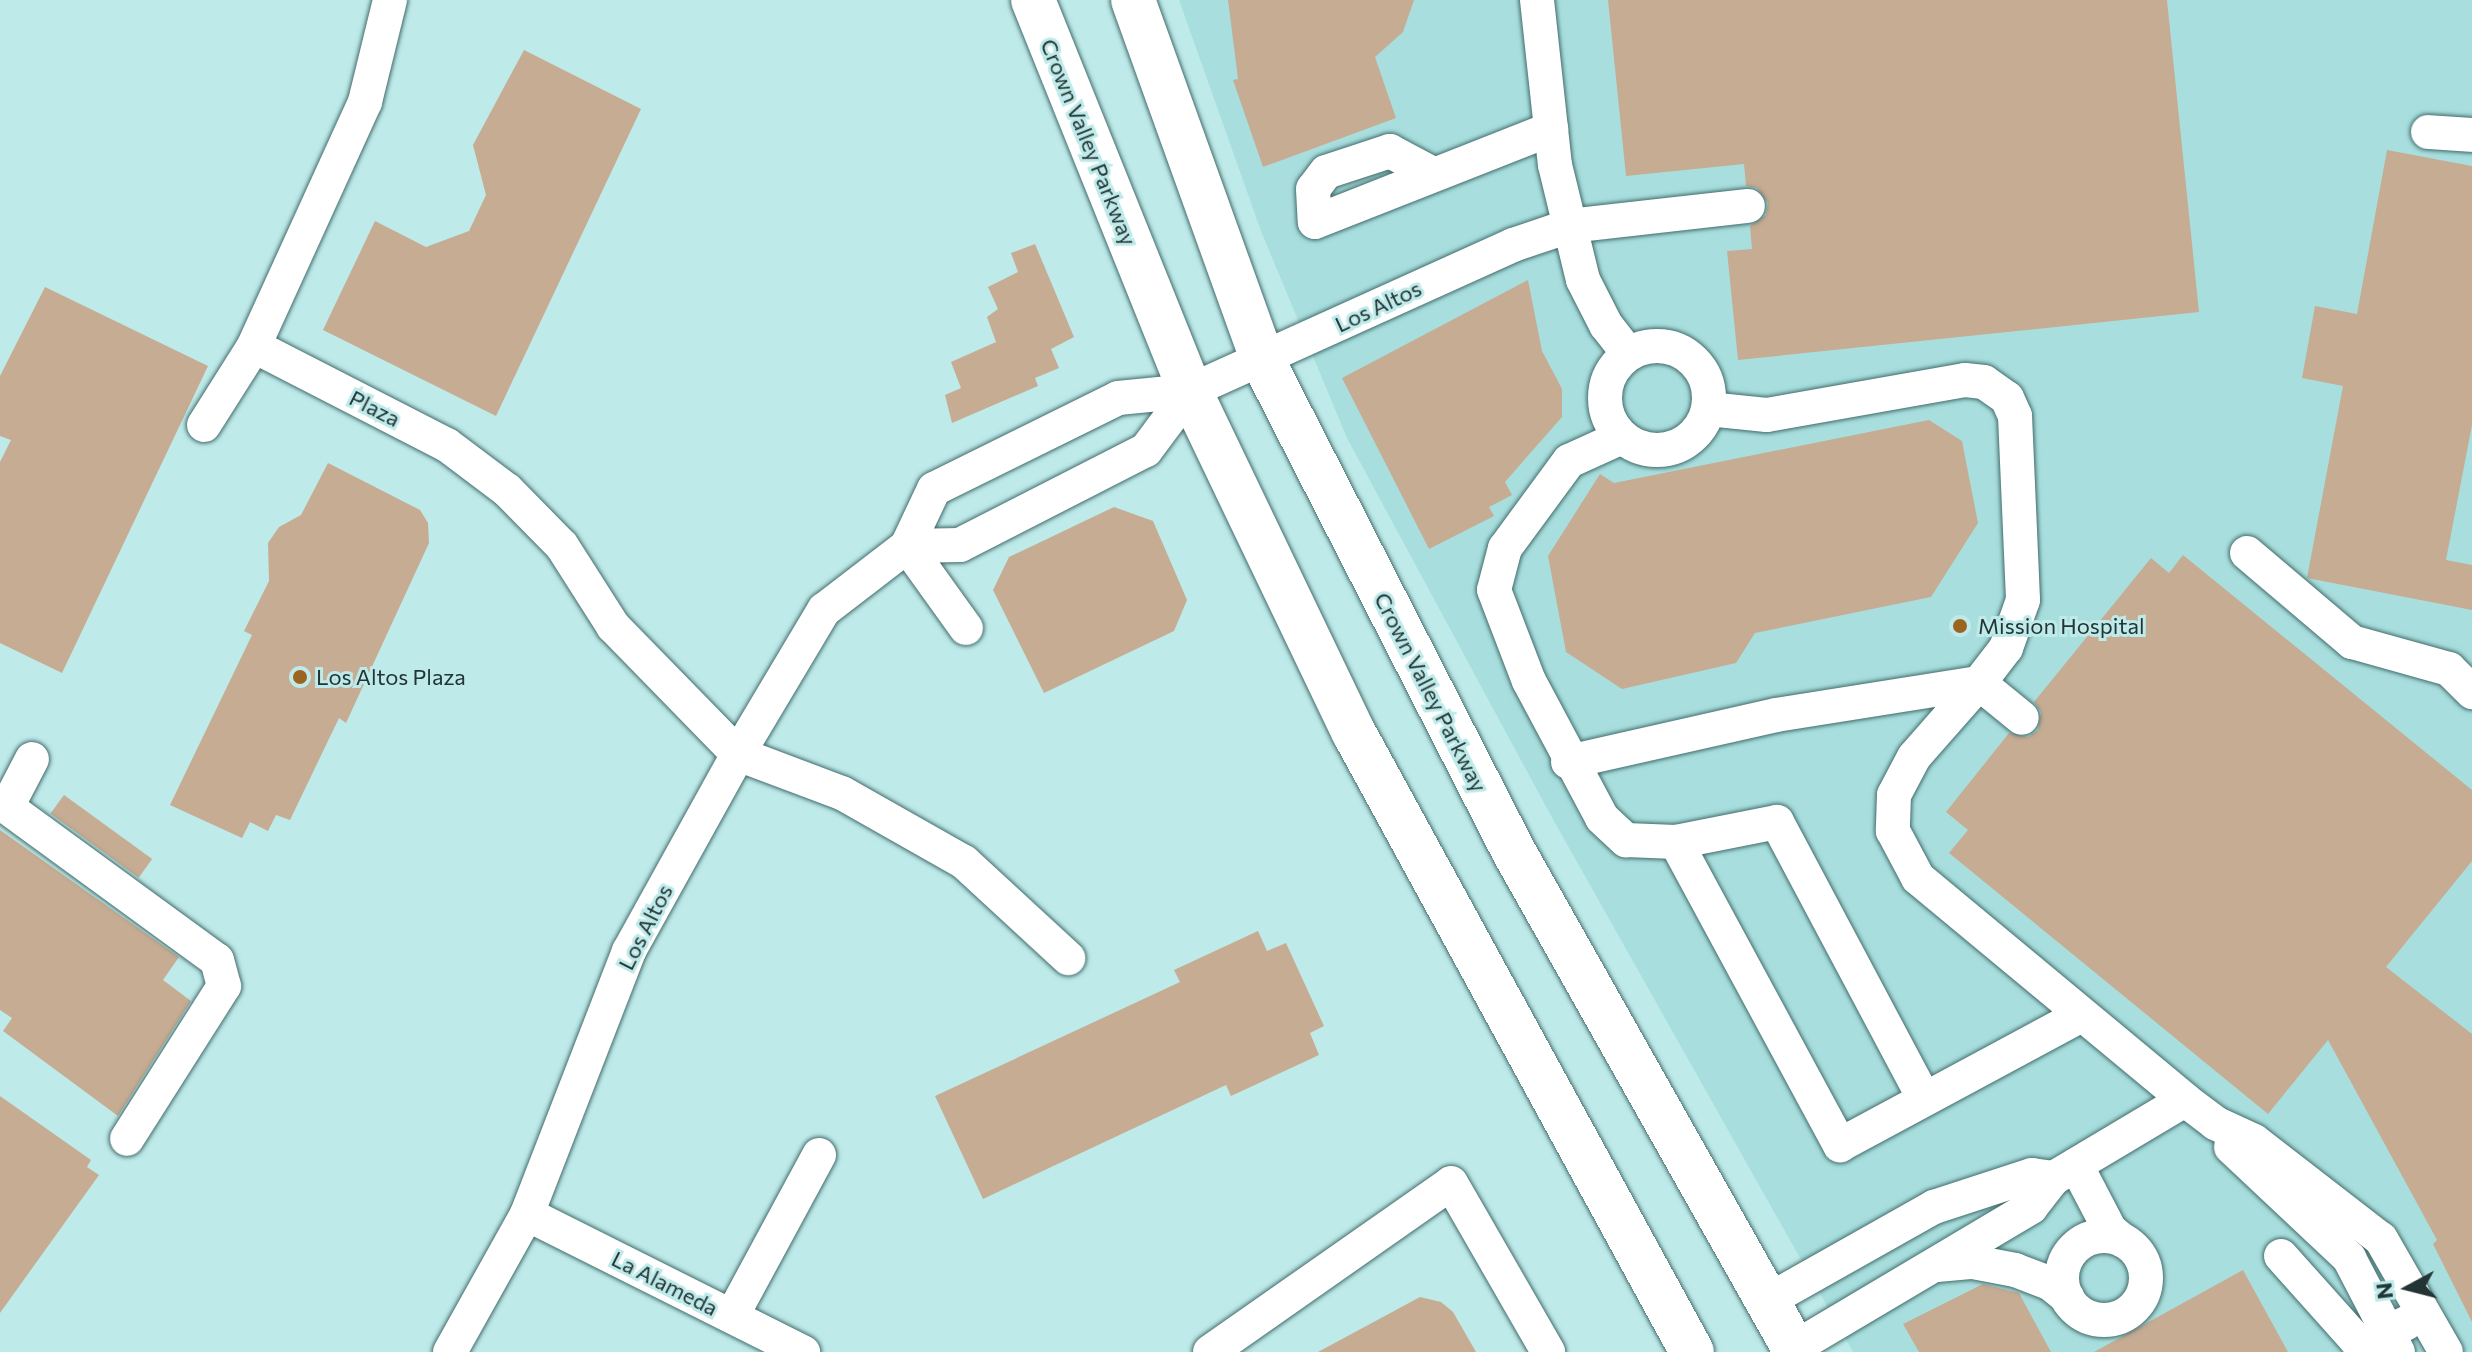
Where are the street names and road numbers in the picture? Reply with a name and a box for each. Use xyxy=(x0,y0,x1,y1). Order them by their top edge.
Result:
street label: Crown Valley Parkway xyxy=(1036,35,1142,249)
street label: Los Altos xyxy=(1331,275,1425,337)
street label: Plaza xyxy=(345,384,405,432)
street label: Crown Valley Parkway xyxy=(1369,588,1493,796)
street label: Los Altos xyxy=(612,880,678,974)
street label: La Alameda xyxy=(608,1245,722,1321)

